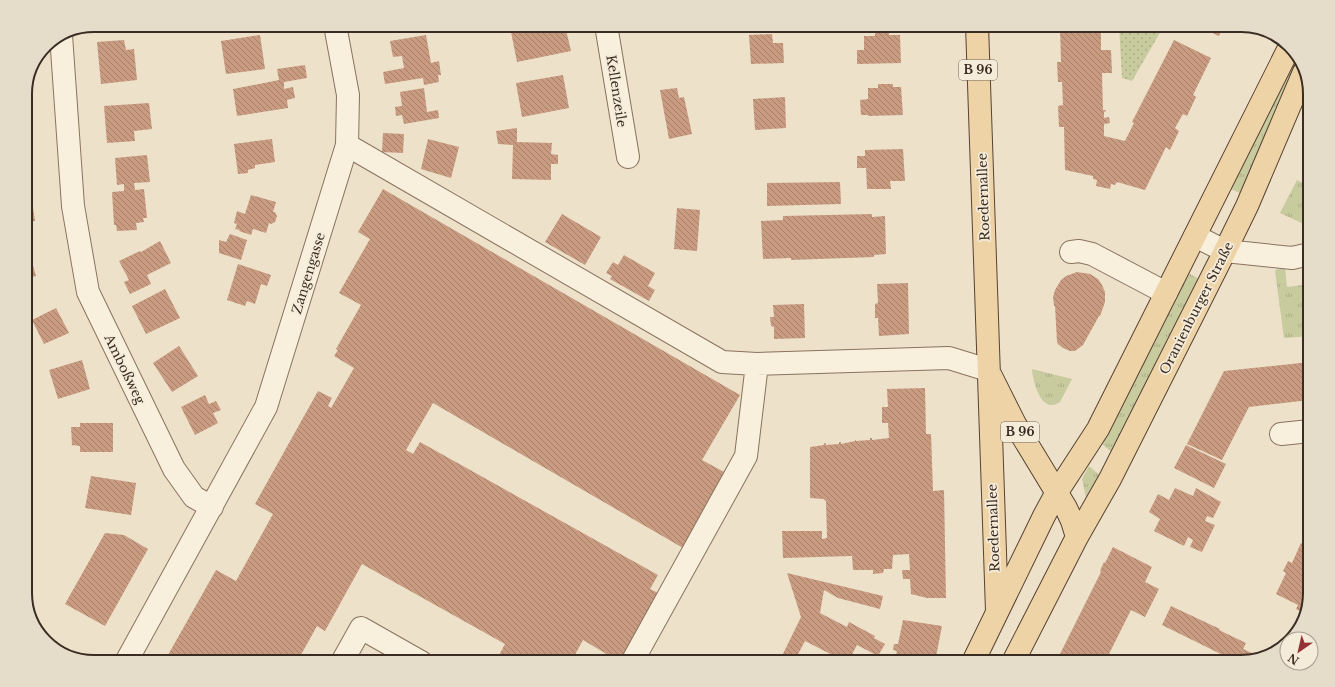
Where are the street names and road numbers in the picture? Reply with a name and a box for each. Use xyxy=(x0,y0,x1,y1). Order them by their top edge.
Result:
street label: Kellenzeile xyxy=(602,54,631,128)
road number: B 96 xyxy=(959,60,997,80)
street label: Roedernallee xyxy=(973,153,994,241)
street label: Zangengasse xyxy=(288,230,329,316)
street label: Oranienburger Straße xyxy=(1156,239,1237,377)
street label: Amboßweg xyxy=(100,331,149,407)
road number: B 96 xyxy=(1001,422,1039,442)
street label: Roedernallee xyxy=(983,484,1004,572)

